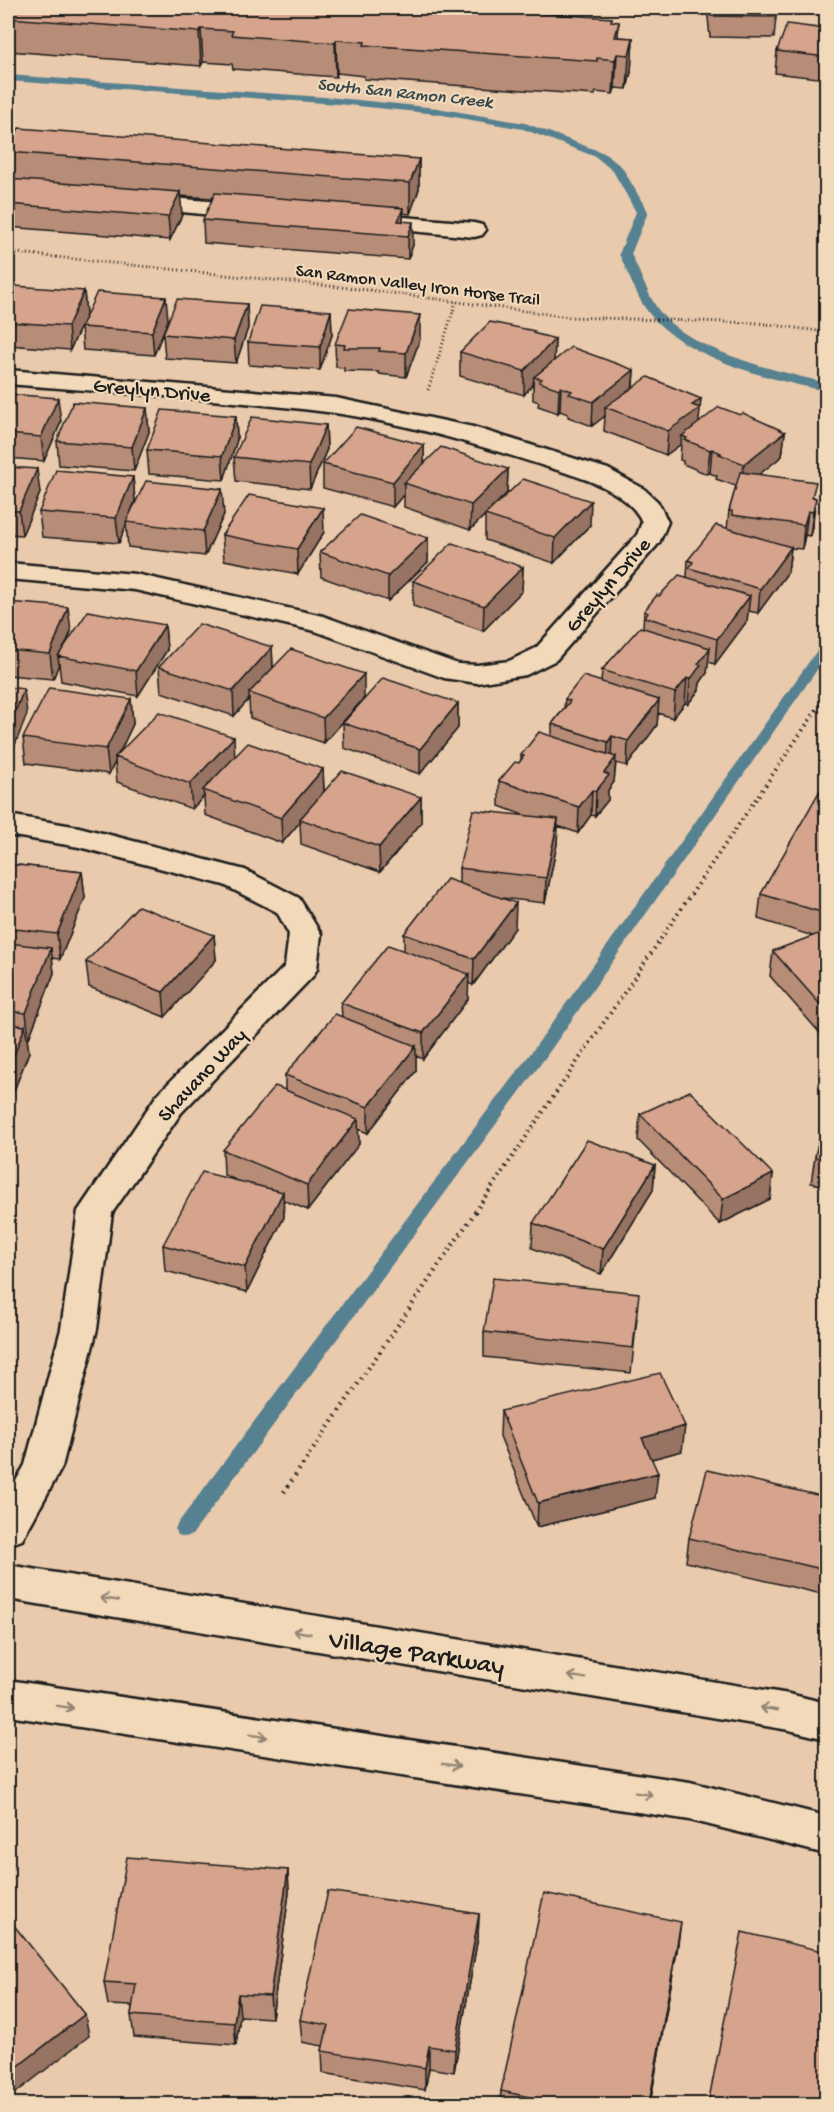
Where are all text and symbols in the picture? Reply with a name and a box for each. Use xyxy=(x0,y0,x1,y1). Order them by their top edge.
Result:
water label: South San Ramon Creek xyxy=(316,75,495,114)
street label: San Ramon Valley Iron Horse Trail xyxy=(294,261,541,312)
street label: Greylyn Drive xyxy=(92,375,212,410)
street label: Greylyn Drive xyxy=(562,533,658,639)
street label: Shavano Way xyxy=(154,1024,253,1129)
one-way arrow xyxy=(100,1593,120,1604)
one-way arrow xyxy=(292,1626,312,1637)
street label: Village Parkway xyxy=(325,1626,506,1685)
one-way arrow xyxy=(567,1672,587,1683)
one-way arrow xyxy=(55,1702,75,1713)
one-way arrow xyxy=(760,1703,780,1714)
one-way arrow xyxy=(248,1731,268,1742)
one-way arrow xyxy=(441,1760,460,1771)
one-way arrow xyxy=(633,1789,653,1800)

